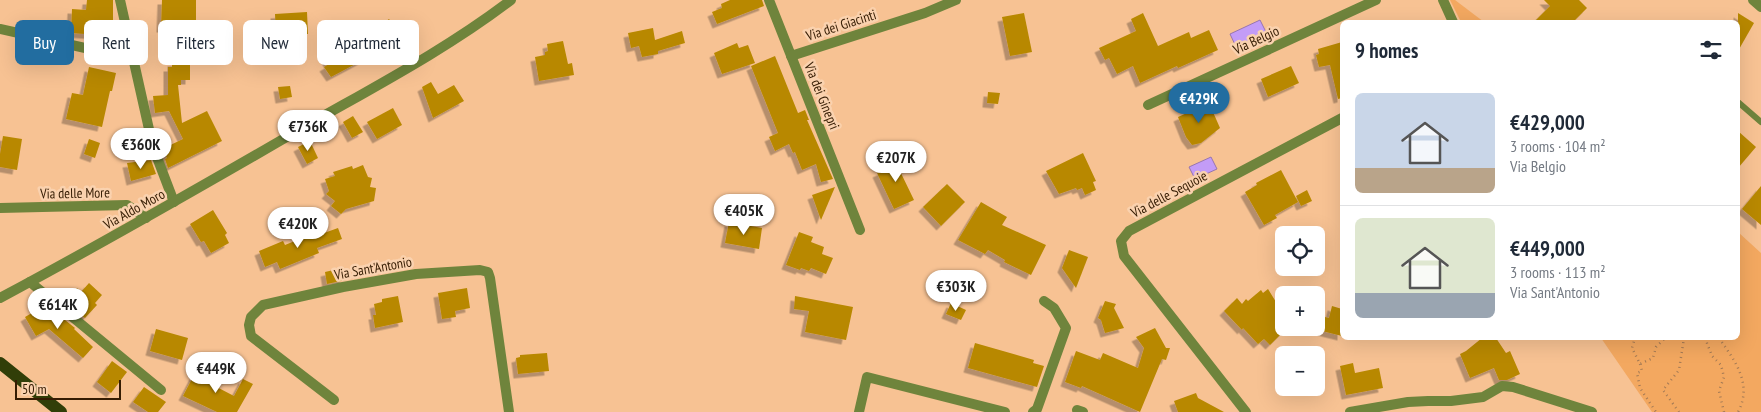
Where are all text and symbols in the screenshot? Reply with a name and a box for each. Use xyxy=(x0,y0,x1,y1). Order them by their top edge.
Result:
street label: Via dei Giacinti xyxy=(803,5,878,45)
chip: Buy xyxy=(15,20,74,65)
chip: Rent xyxy=(84,20,148,65)
chip: Filters xyxy=(158,20,233,65)
chip: New xyxy=(243,20,307,65)
chip: Apartment xyxy=(317,20,419,65)
street label: Via Belgio xyxy=(1229,22,1282,59)
icon: filters xyxy=(1697,36,1725,64)
text: 9 homes xyxy=(1355,37,1418,64)
street label: Via dei Ginepri xyxy=(800,59,844,132)
pin: €429K xyxy=(1164,82,1234,124)
text: €429K xyxy=(1180,88,1218,108)
text: €429,000 xyxy=(1510,109,1585,136)
pin: €736K xyxy=(273,110,343,152)
icon: home xyxy=(1395,113,1455,173)
text: €736K xyxy=(289,116,327,136)
pin: €360K xyxy=(106,128,176,170)
text: €360K xyxy=(122,134,160,154)
text: 3 rooms · 104 m² xyxy=(1510,136,1606,156)
pin: €207K xyxy=(861,140,931,183)
text: €207K xyxy=(877,147,915,167)
text: Via Belgio xyxy=(1510,156,1566,176)
street label: Via delle Sequoie xyxy=(1127,166,1210,222)
street label: Via delle More xyxy=(39,183,110,203)
street label: Via Aldo Moro xyxy=(99,185,168,234)
pin: €405K xyxy=(709,194,779,236)
text: €405K xyxy=(725,200,763,220)
pin: €420K xyxy=(263,206,333,249)
text: €420K xyxy=(279,213,317,233)
map controls xyxy=(1275,226,1325,396)
button: locate xyxy=(1275,226,1325,276)
text: €449,000 xyxy=(1510,235,1585,262)
icon: home xyxy=(1395,238,1455,298)
street label: Via Sant'Antonio xyxy=(332,252,413,284)
text: 3 rooms · 113 m² xyxy=(1510,262,1606,282)
pin: €303K xyxy=(921,270,991,312)
text: €303K xyxy=(937,276,975,296)
text: Via Sant'Antonio xyxy=(1510,282,1600,302)
button: + xyxy=(1275,286,1325,336)
pin: €614K xyxy=(23,288,93,330)
text: €614K xyxy=(39,294,77,314)
button: − xyxy=(1275,346,1325,396)
pin: €449K xyxy=(181,352,251,394)
text: €449K xyxy=(197,358,235,378)
scale bar xyxy=(15,377,121,400)
text: 50 m xyxy=(22,380,47,398)

